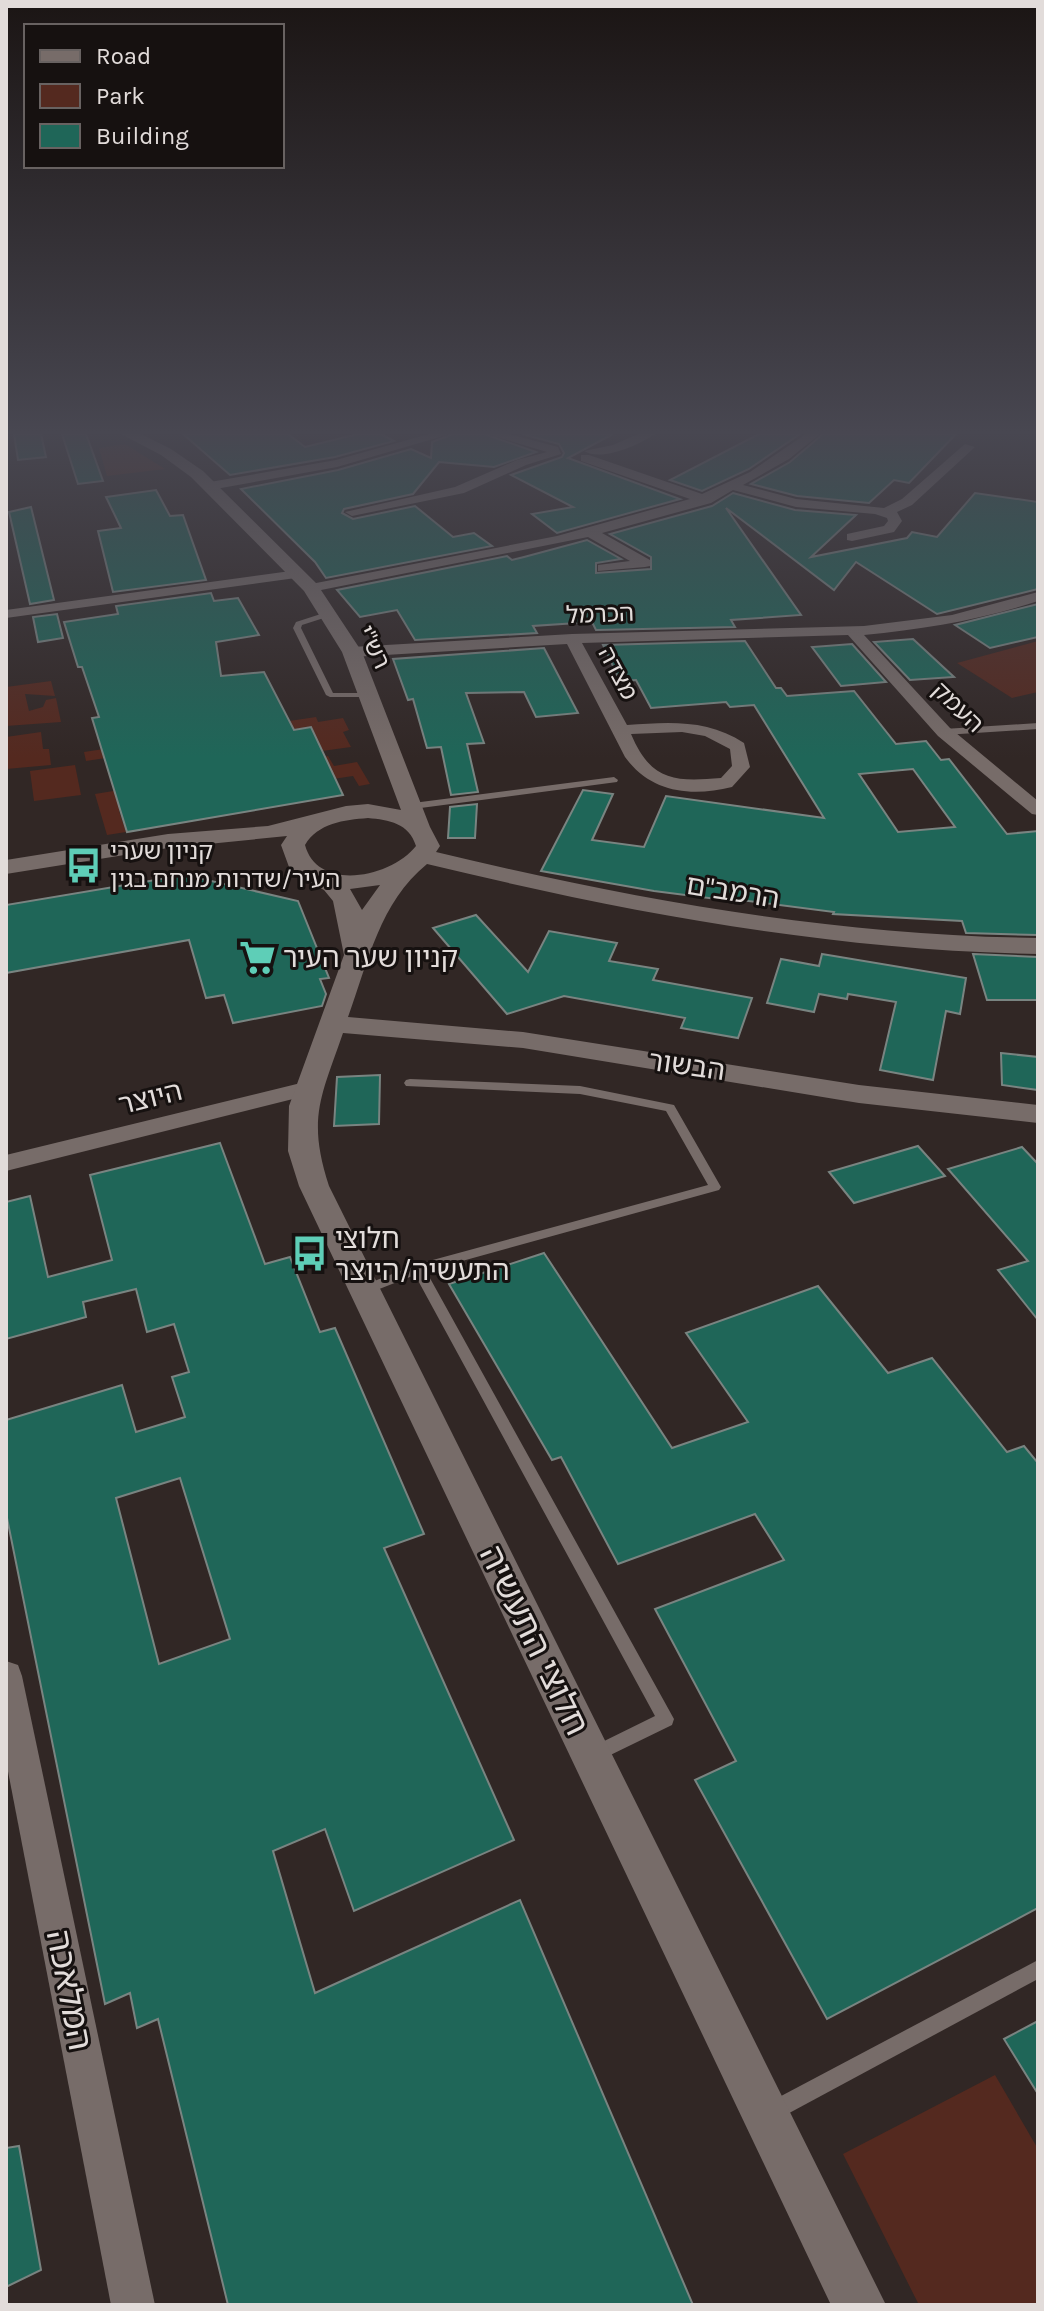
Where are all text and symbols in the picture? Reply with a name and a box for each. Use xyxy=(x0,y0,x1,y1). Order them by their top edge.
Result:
legend xyxy=(24,24,284,168)
text: Road xyxy=(96,42,151,70)
text: Park xyxy=(96,82,145,110)
text: Building xyxy=(96,122,189,150)
street label: הכרמל xyxy=(565,599,635,629)
street label: רש"י xyxy=(352,621,396,673)
street label: מצדה xyxy=(592,642,644,704)
street label: העמק xyxy=(927,676,989,738)
place label: קניון שערי העיר/שדרות מנחם בגין xyxy=(110,837,340,893)
bus stop icon: קניון שערי העיר/שדרות מנחם בגין xyxy=(65,846,103,884)
street label: הרמב"ם xyxy=(684,868,782,915)
supermarket icon: קניון שער העיר xyxy=(238,938,276,976)
place label: קניון שער העיר xyxy=(283,941,458,974)
street label: הבשור xyxy=(647,1044,727,1087)
street label: היוצר xyxy=(115,1074,185,1121)
place label: חלוצי התעשיה/היוצר xyxy=(335,1222,509,1287)
bus stop icon: חלוצי התעשיה/היוצר xyxy=(290,1235,328,1273)
street label: חלוצי התעשיה xyxy=(471,1539,597,1742)
street label: המלאכה xyxy=(38,1927,100,2054)

